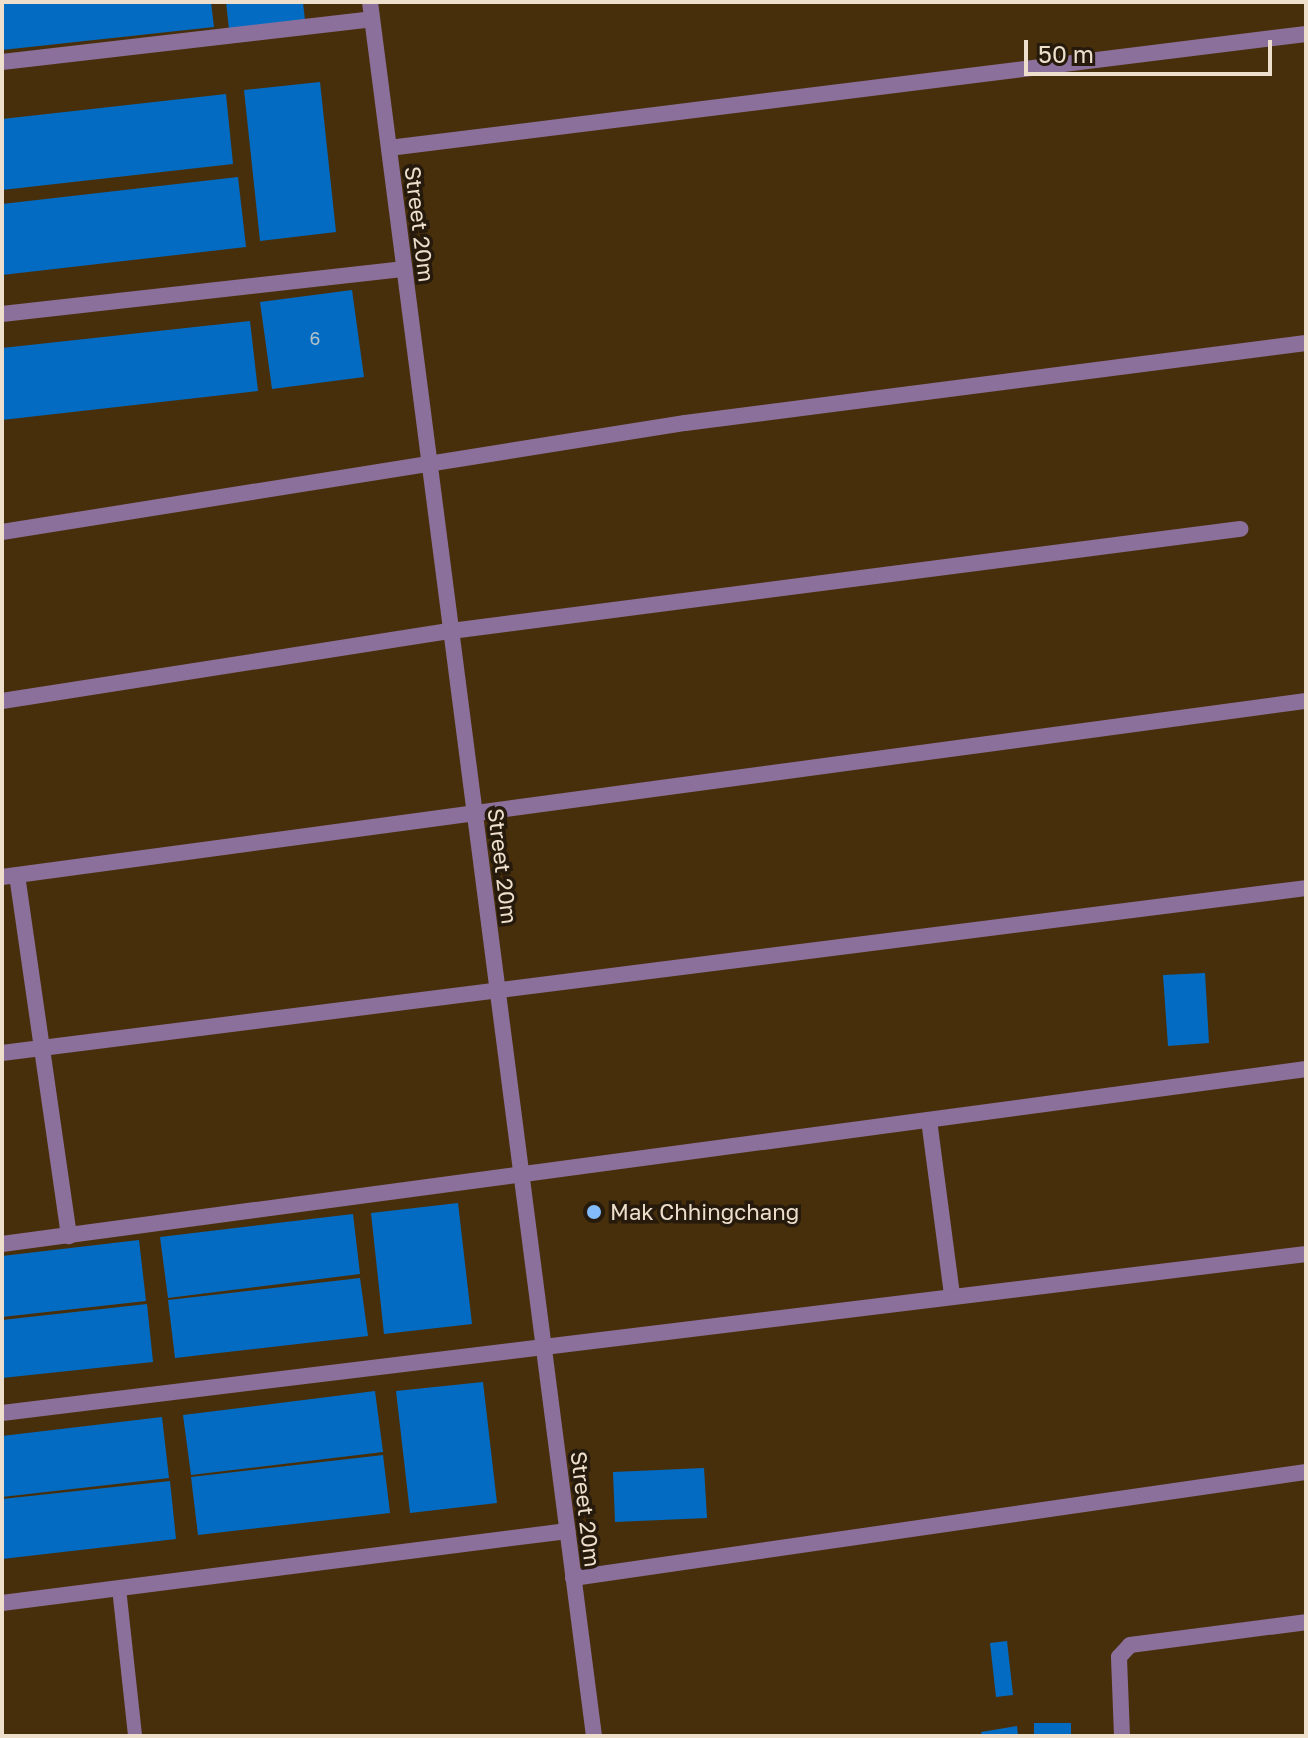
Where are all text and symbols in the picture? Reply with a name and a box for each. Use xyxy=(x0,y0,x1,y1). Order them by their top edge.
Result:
scale bar xyxy=(1028,24,1276,74)
text: 50 m xyxy=(1038,39,1094,68)
street label: Street 20m xyxy=(400,165,440,283)
house number: 6 xyxy=(310,327,320,349)
street label: Street 20m xyxy=(483,807,523,925)
place label: Mak Chhingchang xyxy=(610,1199,799,1225)
marker: Mak Chhingchang xyxy=(585,1203,603,1221)
street label: Street 20m xyxy=(566,1450,606,1568)

